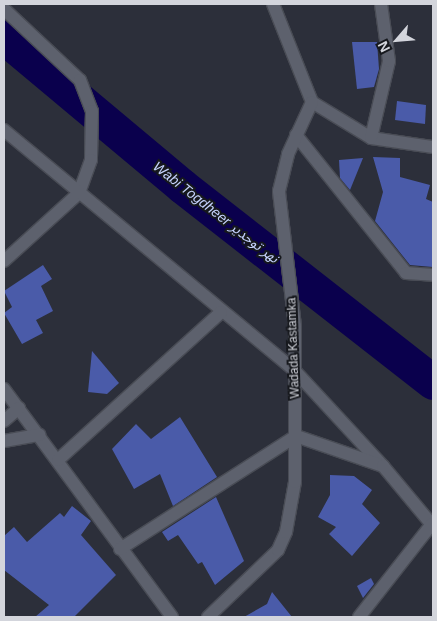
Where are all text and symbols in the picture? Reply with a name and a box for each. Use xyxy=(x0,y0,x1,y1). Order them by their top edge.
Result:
north arrow xyxy=(372,15,422,65)
text: N xyxy=(374,39,393,55)
water label: Wabi Togdheer نهر توجدير xyxy=(150,158,282,266)
street label: Wadada Kastamka xyxy=(285,297,303,399)

